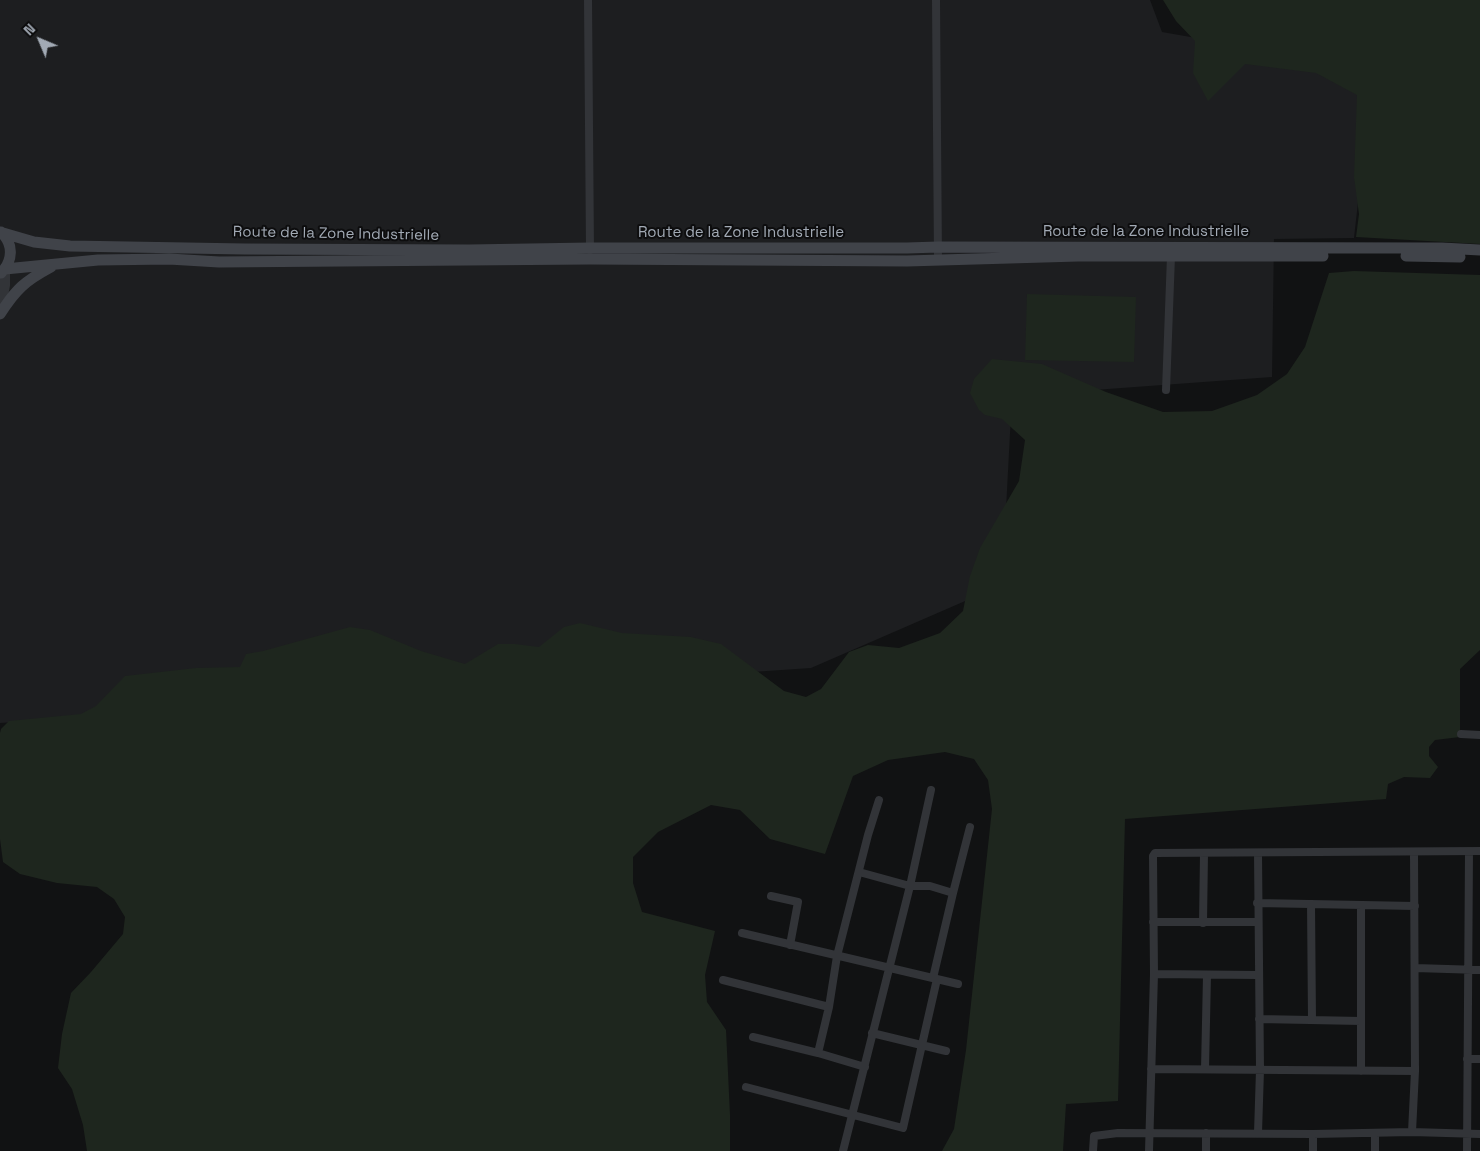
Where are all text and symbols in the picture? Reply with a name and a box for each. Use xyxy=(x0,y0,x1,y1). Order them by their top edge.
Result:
north arrow xyxy=(15,15,65,65)
text: N xyxy=(20,20,39,39)
street label: Route de la Zone Industrielle xyxy=(233,223,439,245)
street label: Route de la Zone Industrielle xyxy=(1043,223,1249,241)
street label: Route de la Zone Industrielle xyxy=(638,224,844,242)

